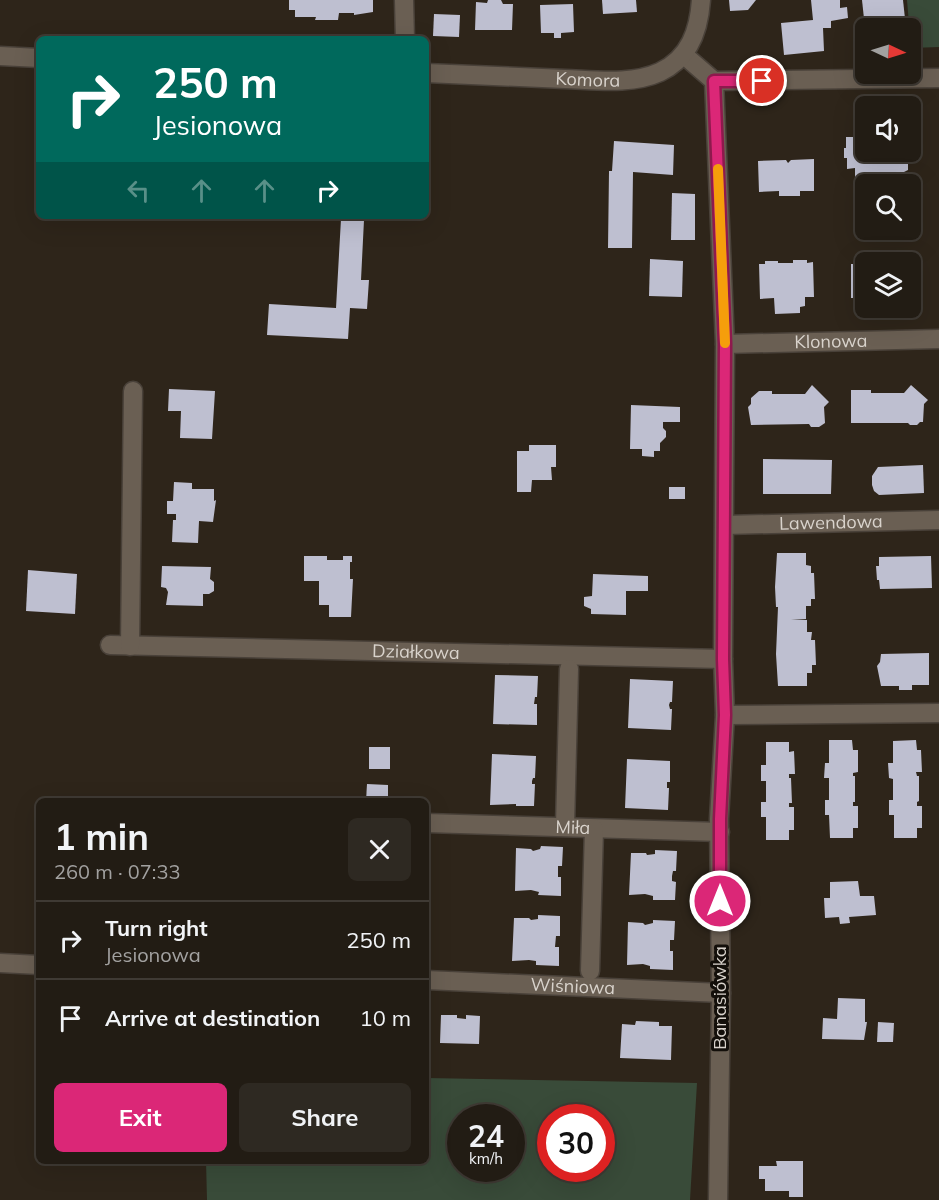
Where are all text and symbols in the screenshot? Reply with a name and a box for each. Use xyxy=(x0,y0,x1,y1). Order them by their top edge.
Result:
north arrow xyxy=(855,18,921,84)
map controls xyxy=(855,18,921,318)
pin xyxy=(736,55,787,106)
text: 250 m xyxy=(153,56,278,109)
icon: right xyxy=(54,60,132,138)
icon: arrive xyxy=(745,64,778,97)
street label: Komora xyxy=(555,67,621,92)
button: sound xyxy=(855,96,921,162)
text: Jesionowa xyxy=(153,108,282,142)
icon: left xyxy=(122,174,155,207)
icon: ahead xyxy=(185,174,218,207)
icon: ahead xyxy=(248,174,281,207)
icon: right xyxy=(311,174,344,207)
button: search xyxy=(855,174,921,240)
button: layers xyxy=(855,252,921,318)
street label: Klonowa xyxy=(794,329,868,353)
street label: Lawendowa xyxy=(779,509,883,535)
street label: Działkowa xyxy=(372,639,460,664)
text: 1 min xyxy=(54,814,149,859)
street label: Miła xyxy=(555,815,591,839)
button: close xyxy=(348,818,411,881)
text: 260 m · 07:33 xyxy=(54,859,180,884)
position arrow xyxy=(688,869,752,933)
text: Turn right xyxy=(105,914,208,942)
icon: right xyxy=(54,924,87,957)
text: 250 m xyxy=(346,926,411,954)
text: Jesionowa xyxy=(105,942,201,967)
street label: Banasiówka xyxy=(708,946,731,1050)
street label: Wiśniowa xyxy=(530,973,616,999)
icon: arrive xyxy=(54,1002,87,1035)
text: Arrive at destination xyxy=(105,1004,320,1032)
text: 10 m xyxy=(360,1004,411,1032)
button: Exit xyxy=(54,1083,227,1152)
button: Share xyxy=(239,1083,411,1152)
speed limit sign: 30 xyxy=(537,1104,615,1182)
text: 24 xyxy=(468,1117,504,1155)
text: km/h xyxy=(469,1149,503,1168)

